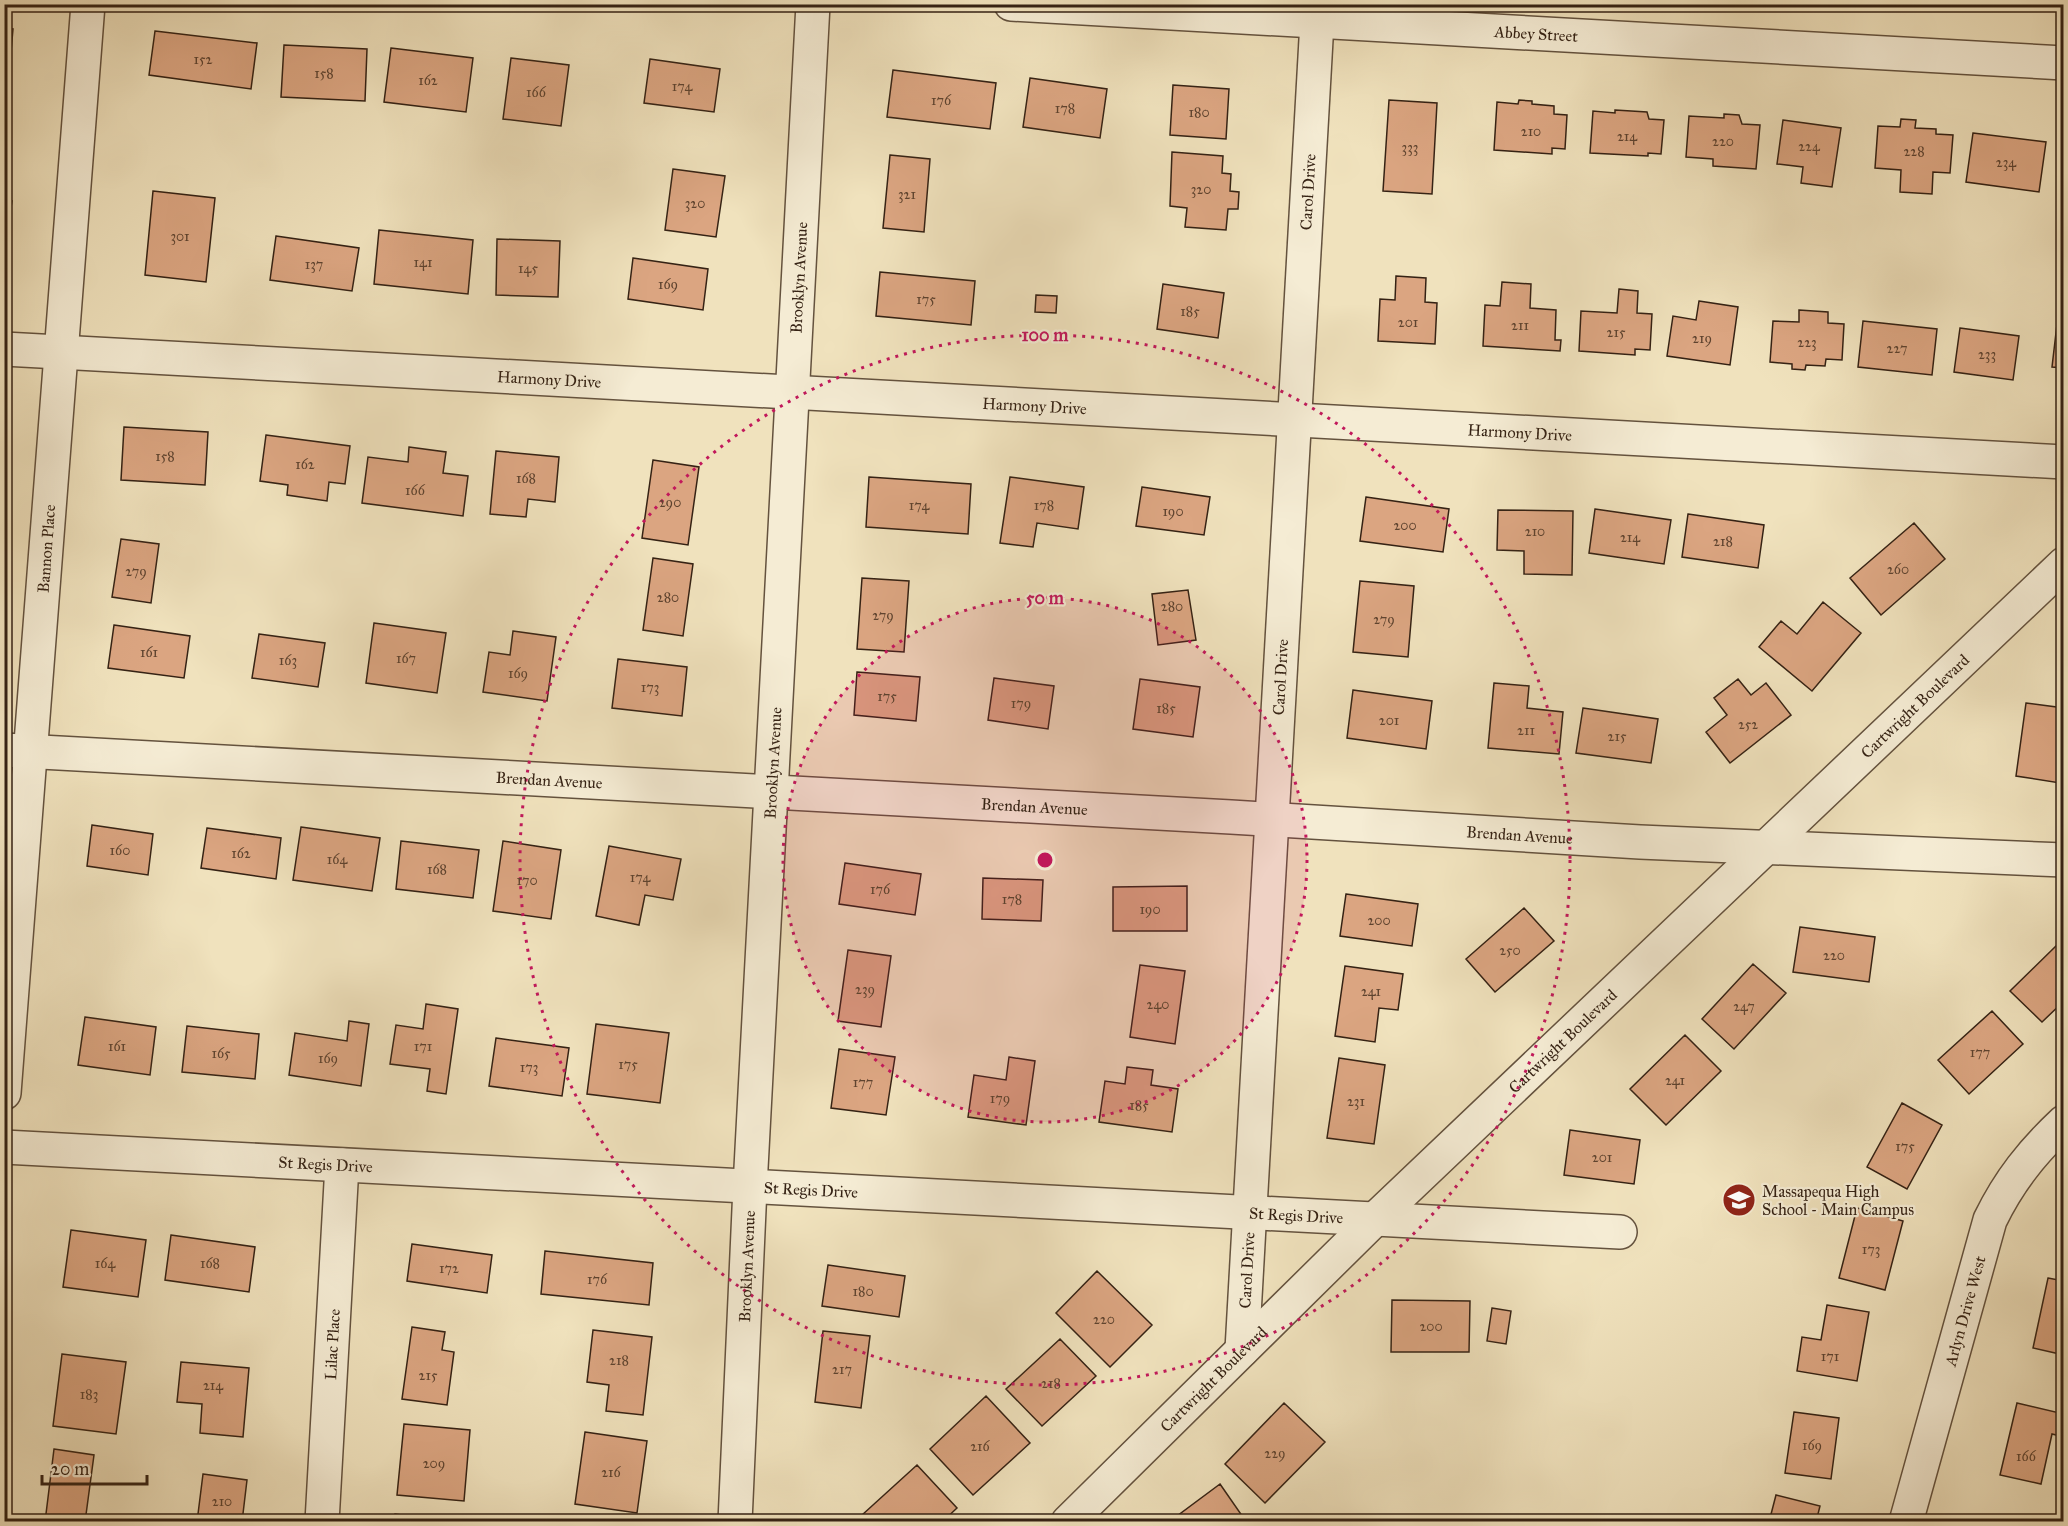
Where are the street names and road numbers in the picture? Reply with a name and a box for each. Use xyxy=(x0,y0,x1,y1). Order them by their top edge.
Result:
street label: Abbey Street xyxy=(1493,22,1579,46)
street label: Carol Drive xyxy=(1296,153,1320,231)
street label: Brooklyn Avenue xyxy=(786,221,811,334)
street label: Harmony Drive xyxy=(496,367,602,392)
street label: Harmony Drive xyxy=(982,394,1087,418)
street label: Harmony Drive xyxy=(1467,420,1573,445)
street label: Bannon Place xyxy=(34,503,59,594)
street label: Carol Drive xyxy=(1269,638,1292,716)
street label: Cartwright Boulevard xyxy=(1857,650,1973,762)
street label: Brooklyn Avenue xyxy=(761,706,786,819)
street label: Brendan Avenue xyxy=(495,768,603,793)
street label: Brendan Avenue xyxy=(981,794,1089,819)
street label: Brendan Avenue xyxy=(1466,822,1574,848)
street label: Cartwright Boulevard xyxy=(1505,985,1621,1097)
street label: St Regis Drive xyxy=(278,1152,373,1176)
street label: St Regis Drive xyxy=(763,1178,859,1202)
street label: St Regis Drive xyxy=(1249,1204,1344,1227)
street label: Brooklyn Avenue xyxy=(735,1210,759,1323)
street label: Carol Drive xyxy=(1235,1231,1259,1309)
street label: Arlyn Drive West xyxy=(1941,1254,1990,1369)
street label: Lilac Place xyxy=(321,1308,344,1380)
street label: Cartwright Boulevard xyxy=(1156,1322,1271,1436)

